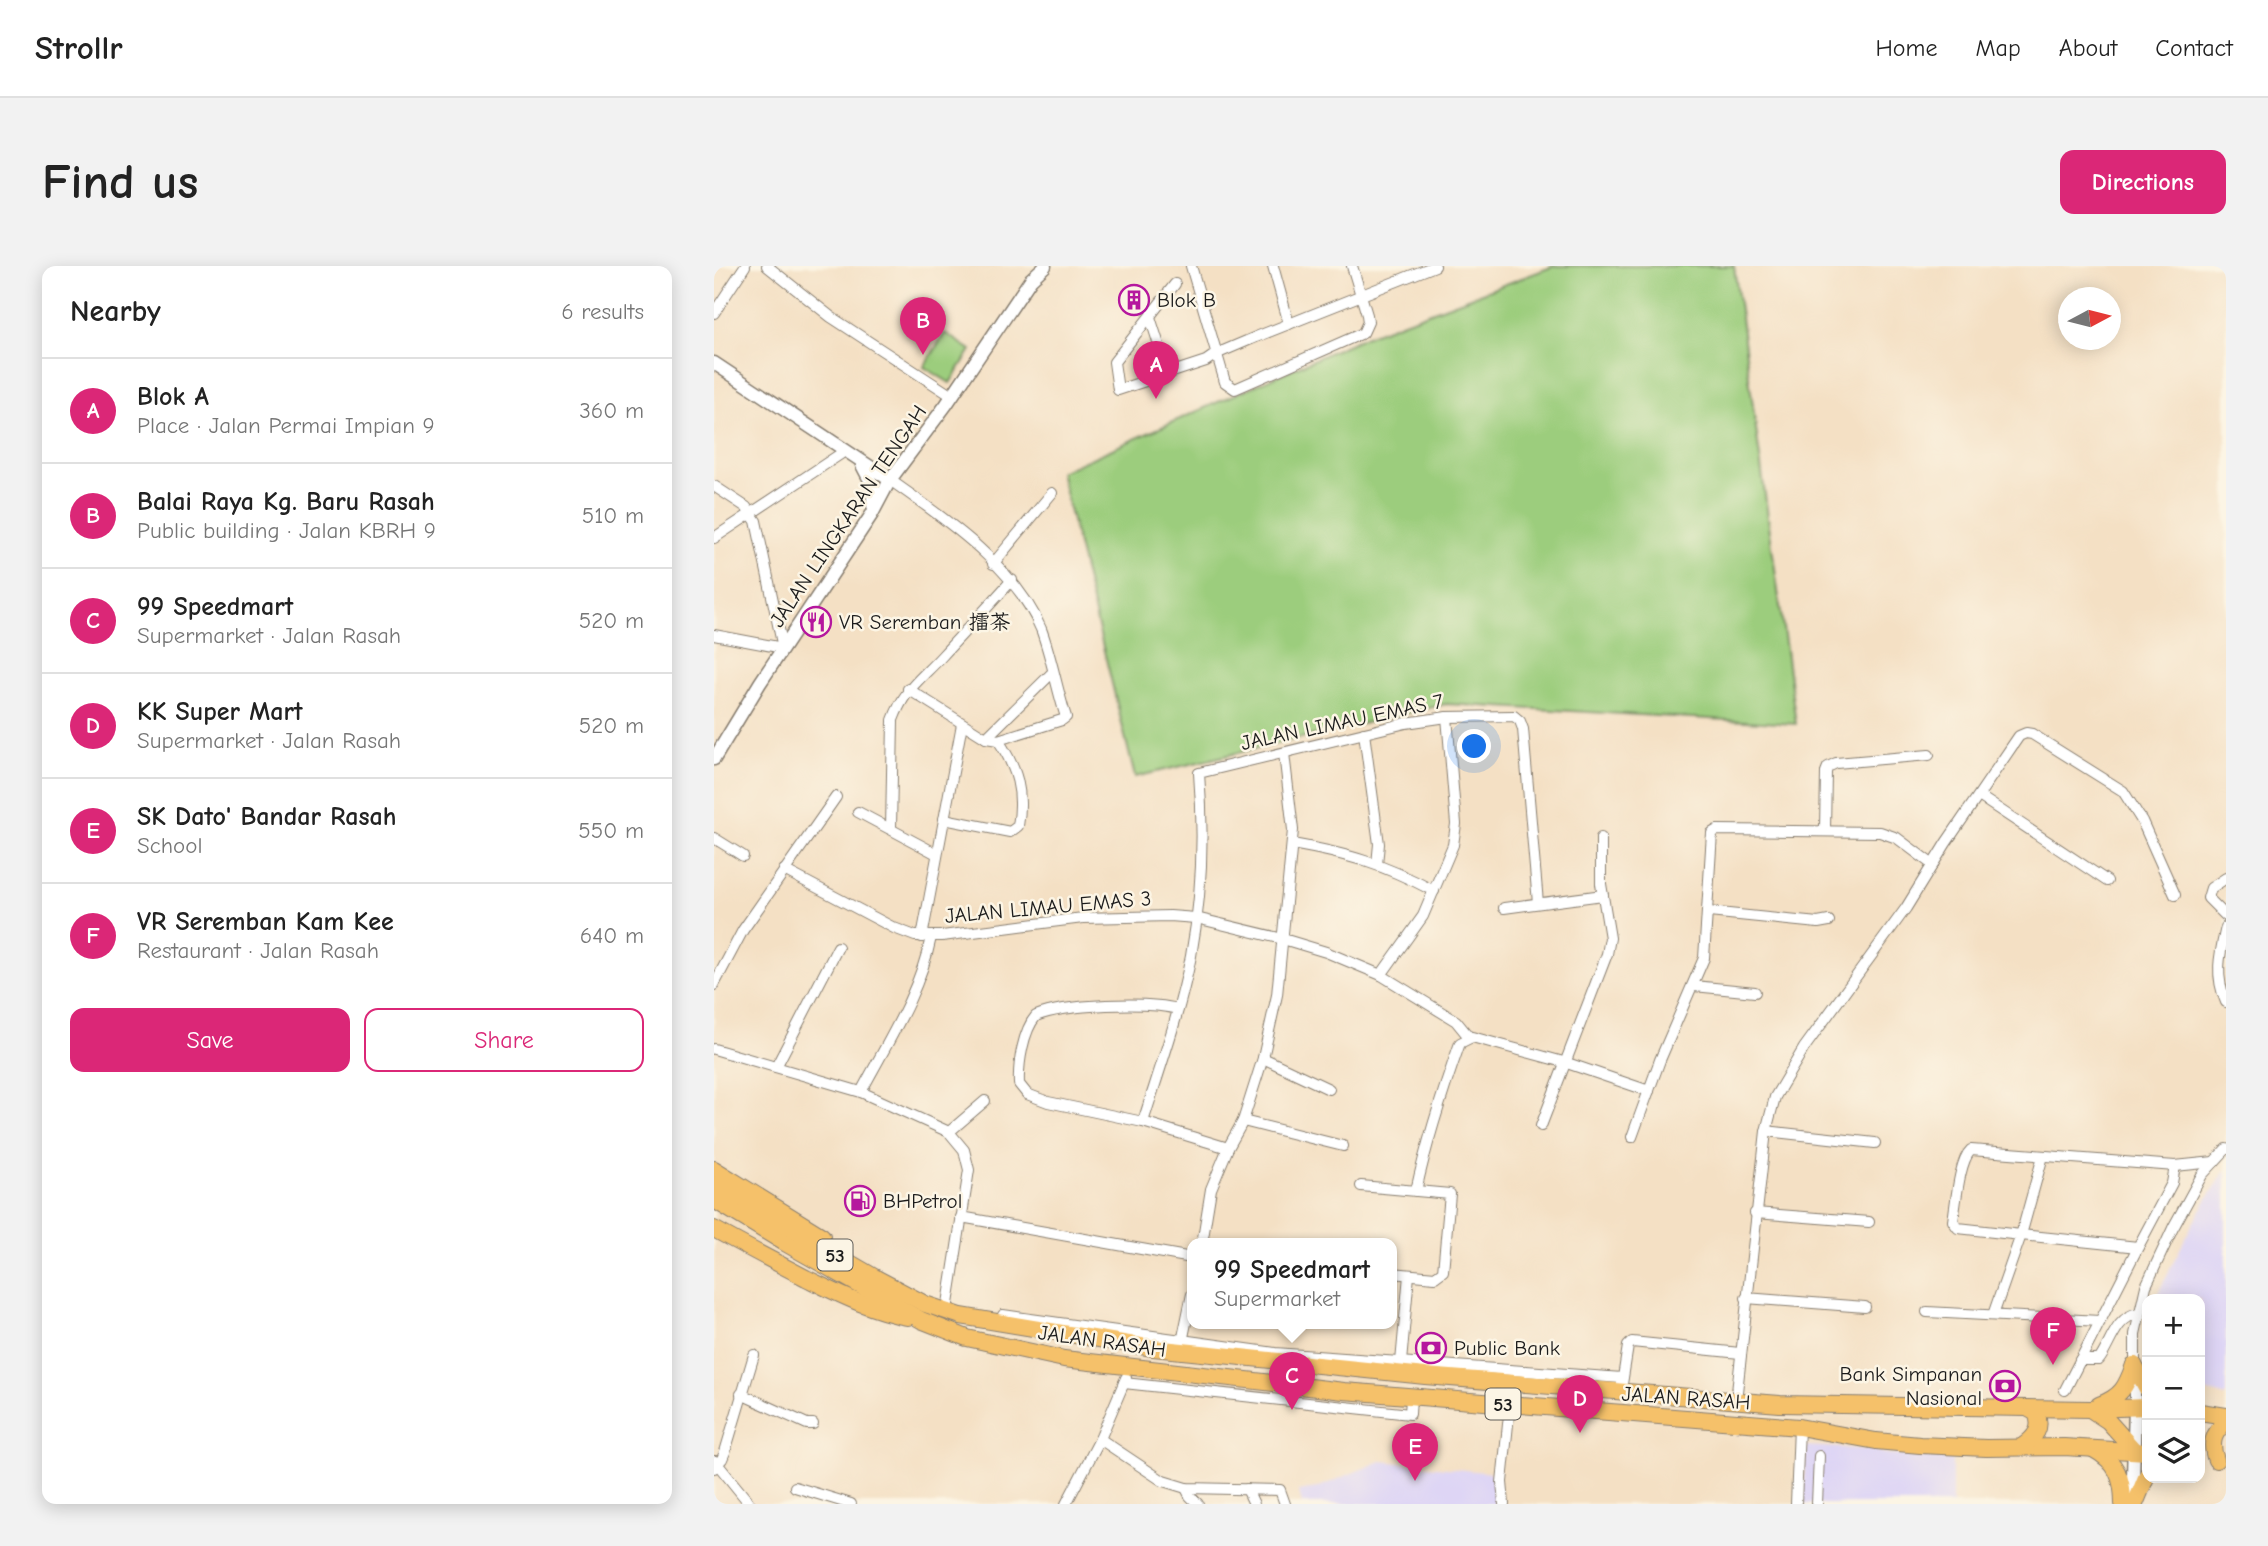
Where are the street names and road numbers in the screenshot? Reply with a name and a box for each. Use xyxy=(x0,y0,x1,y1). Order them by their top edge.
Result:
street label: JALAN LINGKARAN TENGAH xyxy=(765,401,931,631)
street label: JALAN LIMAU EMAS 7 xyxy=(1239,689,1445,755)
street label: JALAN LIMAU EMAS 3 xyxy=(944,886,1152,928)
road number: 53 xyxy=(818,1239,852,1270)
street label: JALAN RASAH xyxy=(1036,1320,1168,1362)
street label: JALAN RASAH xyxy=(1621,1382,1751,1414)
road number: 53 xyxy=(1486,1388,1520,1420)

